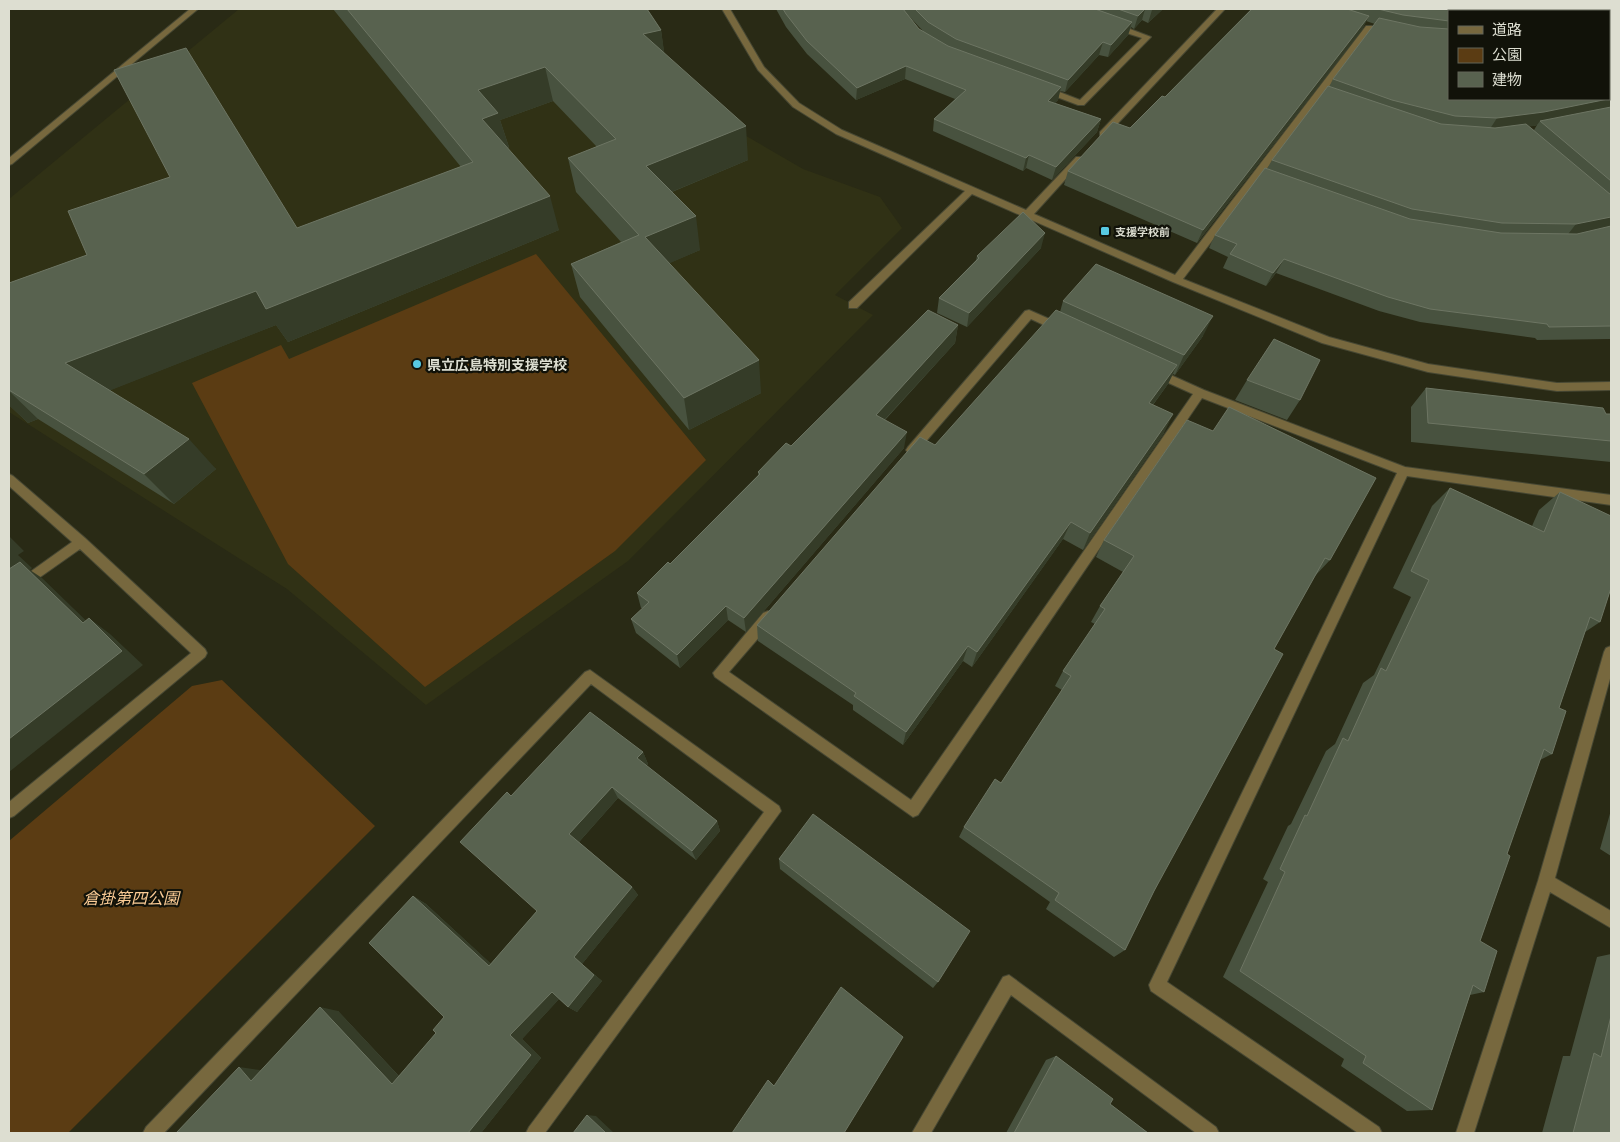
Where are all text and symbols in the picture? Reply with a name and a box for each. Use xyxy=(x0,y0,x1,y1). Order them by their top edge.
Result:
legend xyxy=(1448,10,1610,100)
text: 道路 xyxy=(1492,18,1522,39)
text: 公園 xyxy=(1492,43,1522,64)
text: 建物 xyxy=(1492,68,1522,89)
place label: 支援学校前 xyxy=(1115,223,1170,239)
marker: 支援学校前 xyxy=(1099,225,1111,237)
place label: 県立広島特別支援学校 xyxy=(427,354,567,374)
marker: 県立広島特別支援学校 xyxy=(411,358,423,370)
park label: 倉掛第四公園 xyxy=(83,885,181,909)

